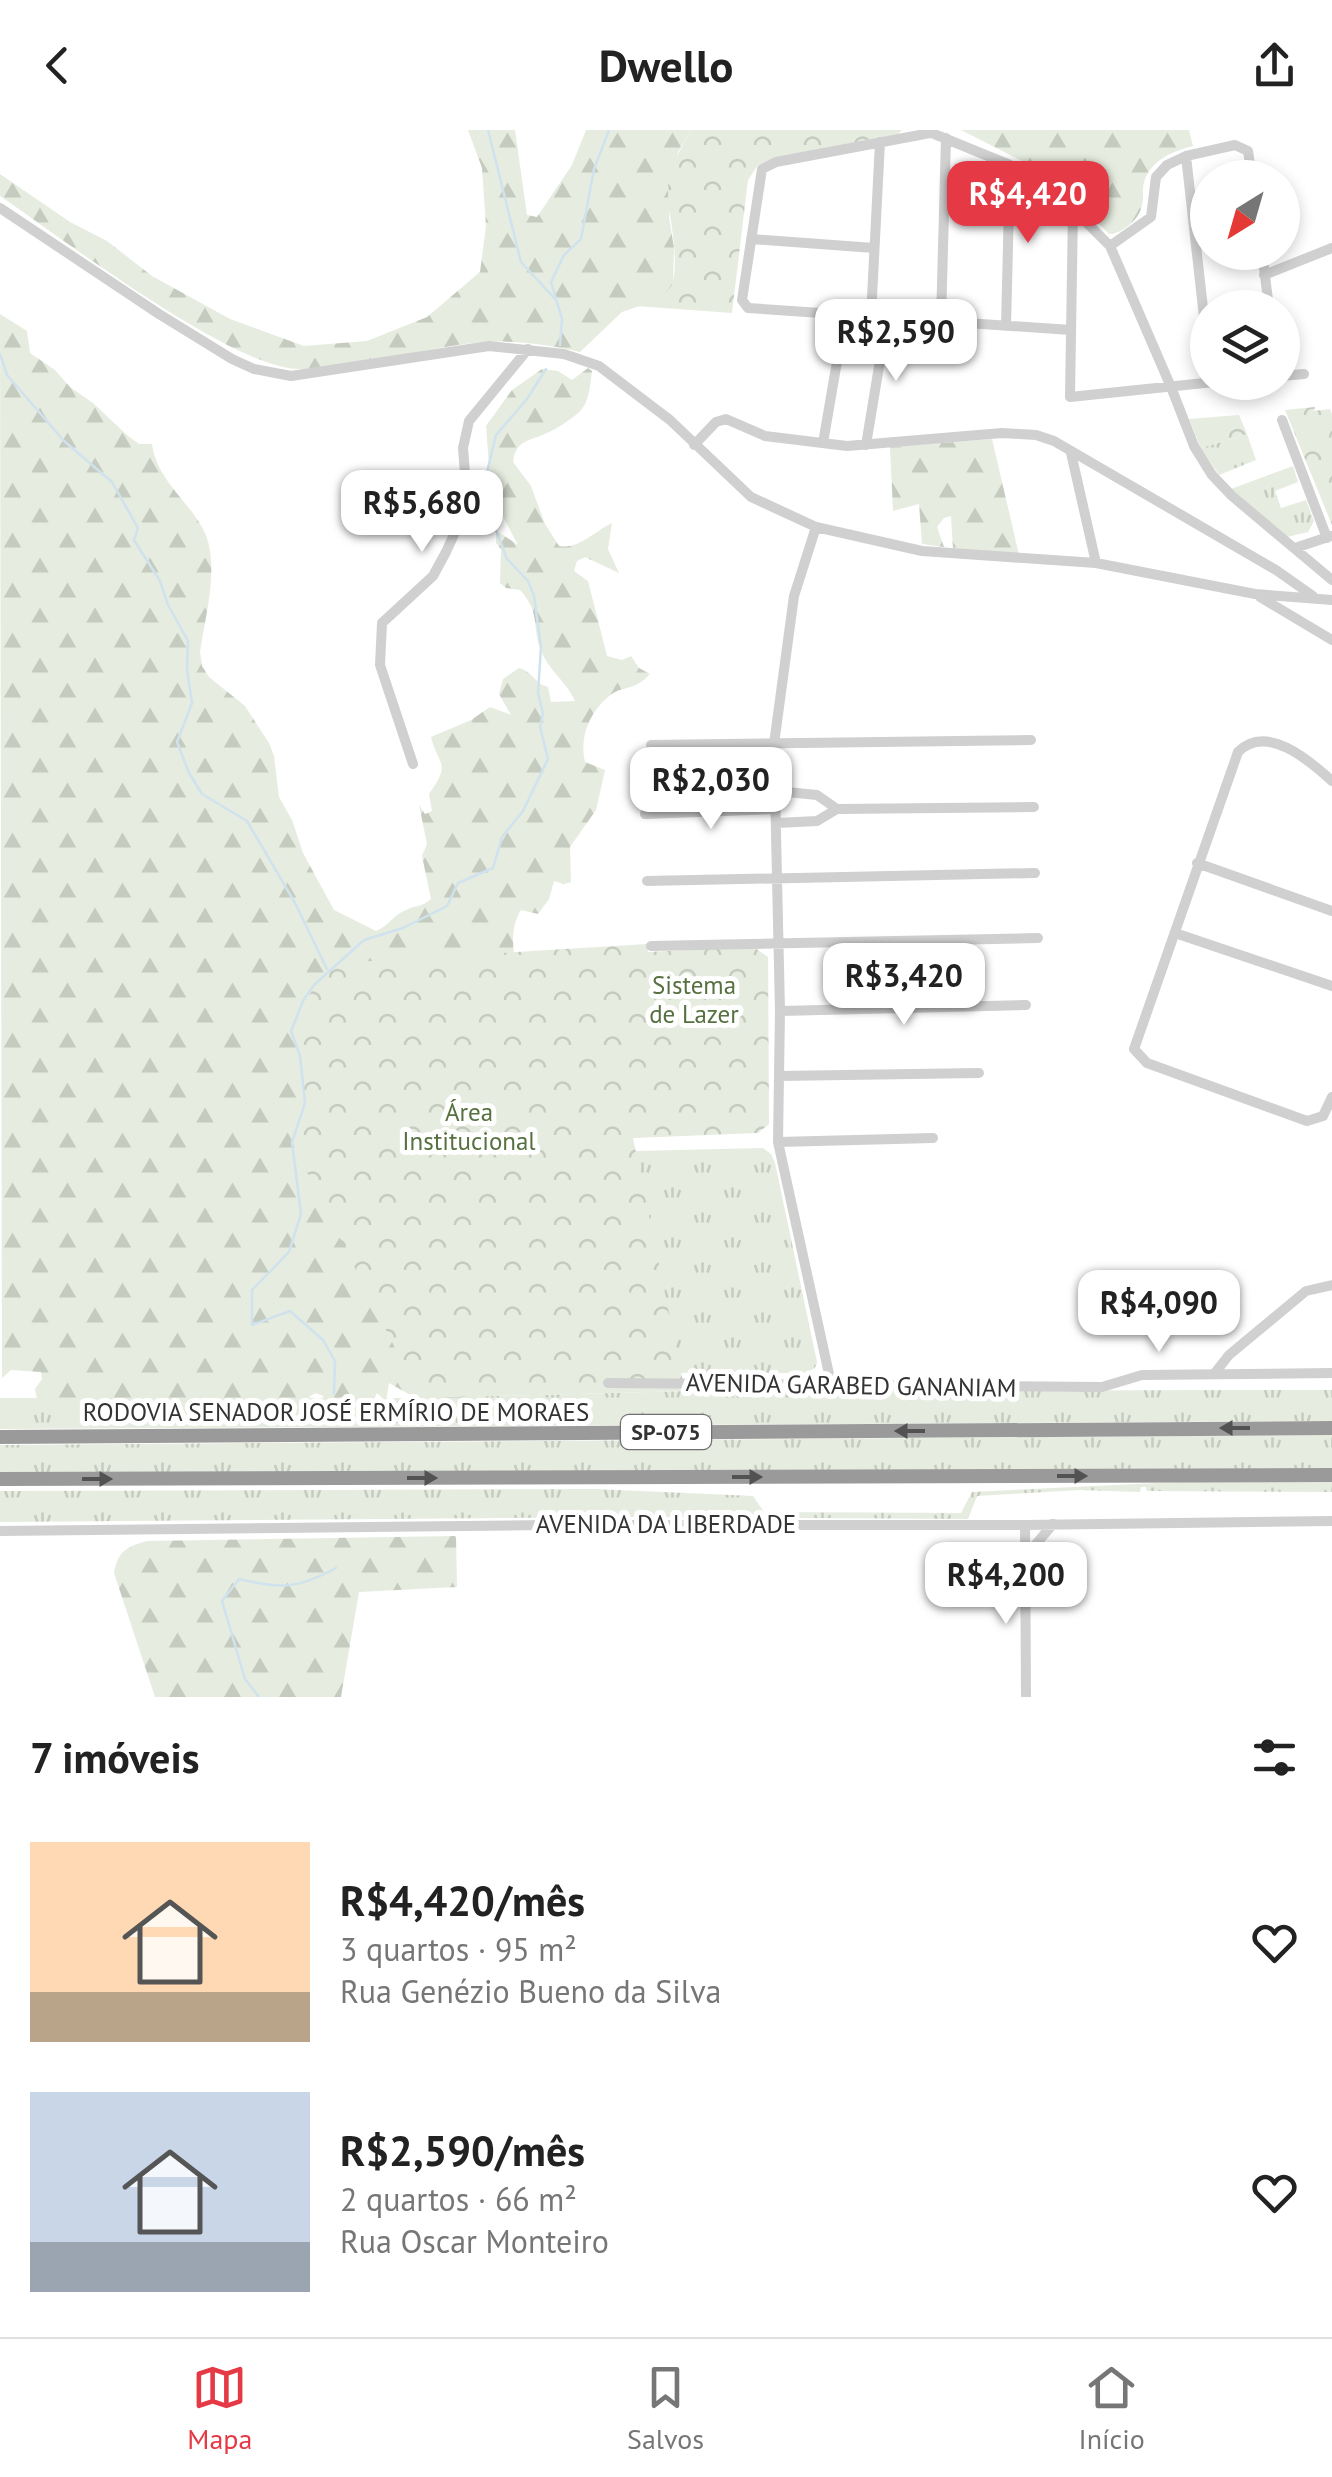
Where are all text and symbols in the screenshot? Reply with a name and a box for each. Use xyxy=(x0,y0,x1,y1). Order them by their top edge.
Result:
text: Dwello xyxy=(599,36,733,94)
icon: back xyxy=(30,38,85,93)
icon: share xyxy=(1247,38,1302,93)
north arrow xyxy=(1190,160,1300,270)
map controls xyxy=(1190,160,1300,400)
pin: R$4,420 xyxy=(936,161,1120,246)
text: R$4,420 xyxy=(969,172,1087,214)
button: layers xyxy=(1190,290,1300,400)
pin: R$2,590 xyxy=(804,299,988,384)
text: R$2,590 xyxy=(837,310,955,352)
pin: R$5,680 xyxy=(330,470,514,555)
text: R$5,680 xyxy=(363,481,481,523)
pin: R$2,030 xyxy=(619,747,803,832)
text: R$2,030 xyxy=(652,758,770,800)
pin: R$3,420 xyxy=(812,943,996,1028)
text: R$3,420 xyxy=(845,954,963,996)
park label: Sistema de Lazer xyxy=(649,969,739,1030)
park label: Área Institucional xyxy=(402,1096,536,1157)
pin: R$4,090 xyxy=(1067,1270,1251,1355)
text: R$4,090 xyxy=(1100,1281,1218,1323)
street label: AVENIDA GARABED GANANIAM xyxy=(685,1366,1017,1404)
street label: RODOVIA SENADOR JOSÉ ERMÍRIO DE MORAES xyxy=(83,1396,589,1428)
road number: SP-075 xyxy=(621,1415,711,1449)
one-way arrow xyxy=(1218,1420,1250,1436)
one-way arrow xyxy=(893,1423,925,1439)
one-way arrow xyxy=(1057,1468,1089,1484)
one-way arrow xyxy=(732,1469,764,1485)
one-way arrow xyxy=(407,1470,439,1486)
one-way arrow xyxy=(82,1471,114,1487)
street label: AVENIDA DA LIBERDADE xyxy=(536,1508,796,1540)
pin: R$4,200 xyxy=(914,1542,1098,1627)
text: R$4,200 xyxy=(947,1553,1065,1595)
text: 7 imóveis xyxy=(30,1730,199,1785)
icon: filters xyxy=(1247,1730,1302,1785)
text: R$4,420/mês xyxy=(340,1873,585,1928)
icon: home xyxy=(110,1882,230,2002)
icon: heart xyxy=(1247,1915,1302,1970)
text: 3 quartos · 95 m² xyxy=(340,1928,577,1970)
text: Rua Genézio Bueno da Silva xyxy=(340,1970,721,2012)
text: R$2,590/mês xyxy=(340,2123,585,2178)
icon: home xyxy=(110,2132,230,2252)
icon: heart xyxy=(1247,2165,1302,2220)
text: 2 quartos · 66 m² xyxy=(340,2178,577,2220)
text: Rua Oscar Monteiro xyxy=(340,2220,609,2262)
tab: Mapa xyxy=(187,2360,252,2457)
tab: Salvos xyxy=(627,2360,704,2457)
tab: Início xyxy=(1079,2360,1145,2457)

